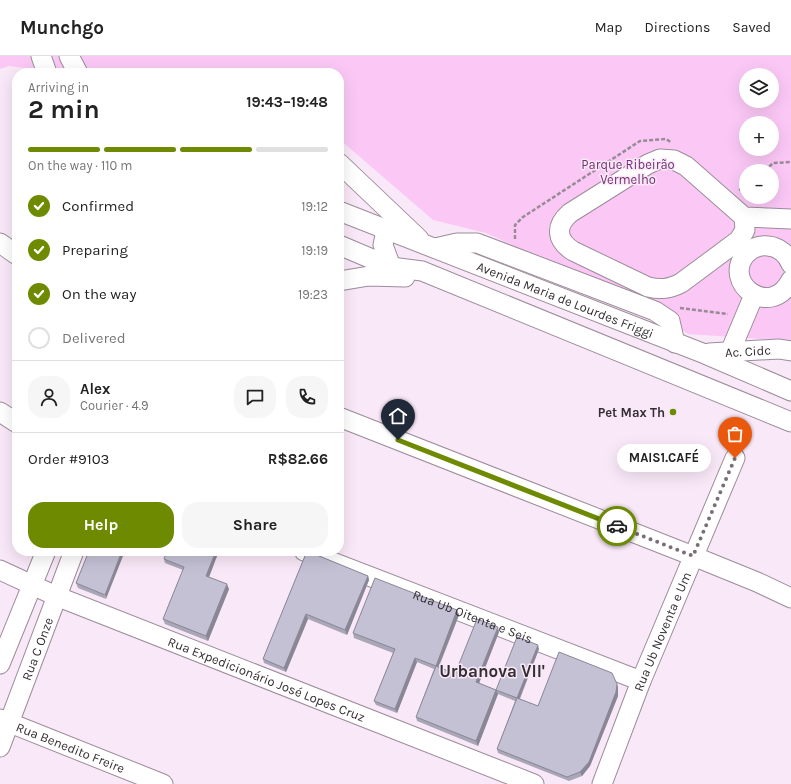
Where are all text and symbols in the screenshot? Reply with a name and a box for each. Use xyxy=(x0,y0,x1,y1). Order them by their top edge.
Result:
text: Munchgo xyxy=(20,17,104,39)
text: Map xyxy=(595,19,623,36)
text: Directions xyxy=(645,19,710,36)
text: Saved xyxy=(732,19,771,36)
map controls xyxy=(739,68,779,204)
button: layers xyxy=(739,68,779,108)
text: Arriving in xyxy=(28,80,89,95)
text: 19:43–19:48 xyxy=(246,93,328,111)
text: 2 min xyxy=(28,94,100,125)
button: + xyxy=(739,116,779,156)
park label: Parque Ribeirão Vermelho xyxy=(581,157,675,187)
text: On the way · 110 m xyxy=(28,158,133,173)
button: − xyxy=(739,164,779,204)
icon: check xyxy=(28,195,50,217)
text: Confirmed xyxy=(62,197,134,215)
text: 19:12 xyxy=(301,199,328,214)
icon: check xyxy=(28,239,50,261)
text: Preparing xyxy=(62,241,128,259)
text: 19:19 xyxy=(301,243,328,258)
street label: Avenida Maria de Lourdes Friggi xyxy=(475,258,656,341)
icon: check xyxy=(28,283,50,305)
text: On the way xyxy=(62,285,136,303)
text: 19:23 xyxy=(298,287,328,302)
text: Delivered xyxy=(62,329,126,347)
street label: Ac. Cidc xyxy=(725,342,771,360)
button: person xyxy=(28,376,70,418)
button: chat xyxy=(234,376,276,418)
button: phone xyxy=(286,376,328,418)
text: Alex xyxy=(80,380,110,398)
text: Courier · 4.9 xyxy=(80,398,149,413)
pin xyxy=(381,399,415,440)
icon: home xyxy=(387,405,409,427)
place label: Pet Max Th xyxy=(598,405,665,420)
marker: Pet Max Th xyxy=(668,407,678,417)
pin xyxy=(718,417,752,458)
icon: bag xyxy=(724,423,746,445)
callout: MAIS1.CAFÉ xyxy=(617,444,711,472)
text: Order #9103 xyxy=(28,450,109,468)
text: R$82.66 xyxy=(268,450,328,468)
text: MAIS1.CAFÉ xyxy=(629,450,699,465)
button: Help xyxy=(28,502,174,548)
button: Share xyxy=(182,502,328,548)
courier xyxy=(597,506,637,546)
icon: car xyxy=(606,515,628,537)
street label: Rua Ub Noventa e Um xyxy=(630,569,694,693)
street label: Rua Ub Oitenta e Seis xyxy=(411,586,535,646)
street label: Rua C Onze xyxy=(18,615,56,682)
street label: Rua Expedicionário José Lopes Cruz xyxy=(166,633,367,724)
district label: Urbanova VII' xyxy=(439,661,545,681)
street label: Rua Benedito Freire xyxy=(14,719,127,776)

